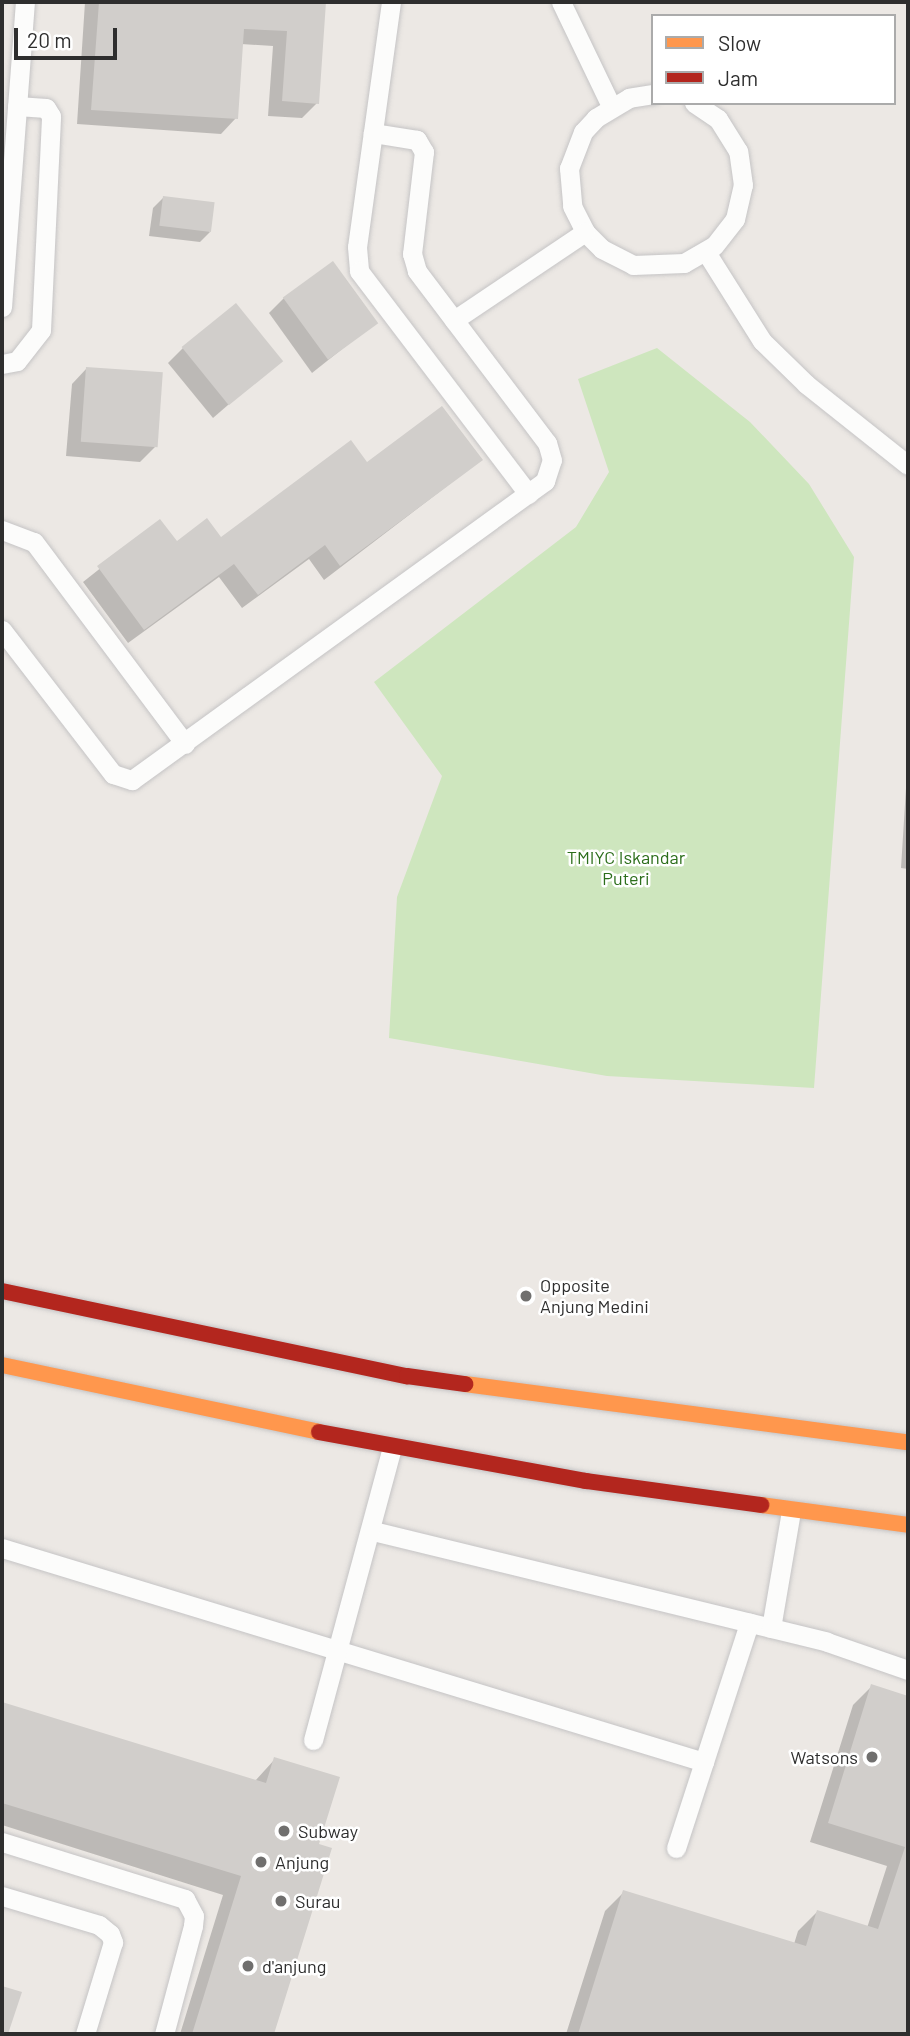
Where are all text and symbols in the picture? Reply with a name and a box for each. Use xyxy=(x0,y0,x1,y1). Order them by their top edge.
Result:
scale bar xyxy=(18,14,121,58)
legend xyxy=(651,14,896,105)
text: 20 m xyxy=(27,27,72,52)
text: Slow xyxy=(718,30,761,55)
text: Jam xyxy=(718,65,758,90)
park label: TMIYC Iskandar Puteri xyxy=(567,847,685,890)
place label: Opposite Anjung Medini xyxy=(540,1275,649,1318)
marker: Opposite Anjung Medini xyxy=(518,1288,534,1304)
place label: Watsons xyxy=(791,1746,858,1768)
marker: Watsons xyxy=(864,1749,880,1765)
place label: Subway xyxy=(298,1820,358,1842)
marker: Subway xyxy=(276,1823,292,1839)
place label: Anjung xyxy=(275,1851,329,1873)
marker: Anjung xyxy=(253,1854,269,1870)
place label: Surau xyxy=(295,1890,341,1912)
marker: Surau xyxy=(273,1893,289,1909)
place label: d'anjung xyxy=(262,1955,326,1977)
marker: d'anjung xyxy=(240,1958,256,1974)

